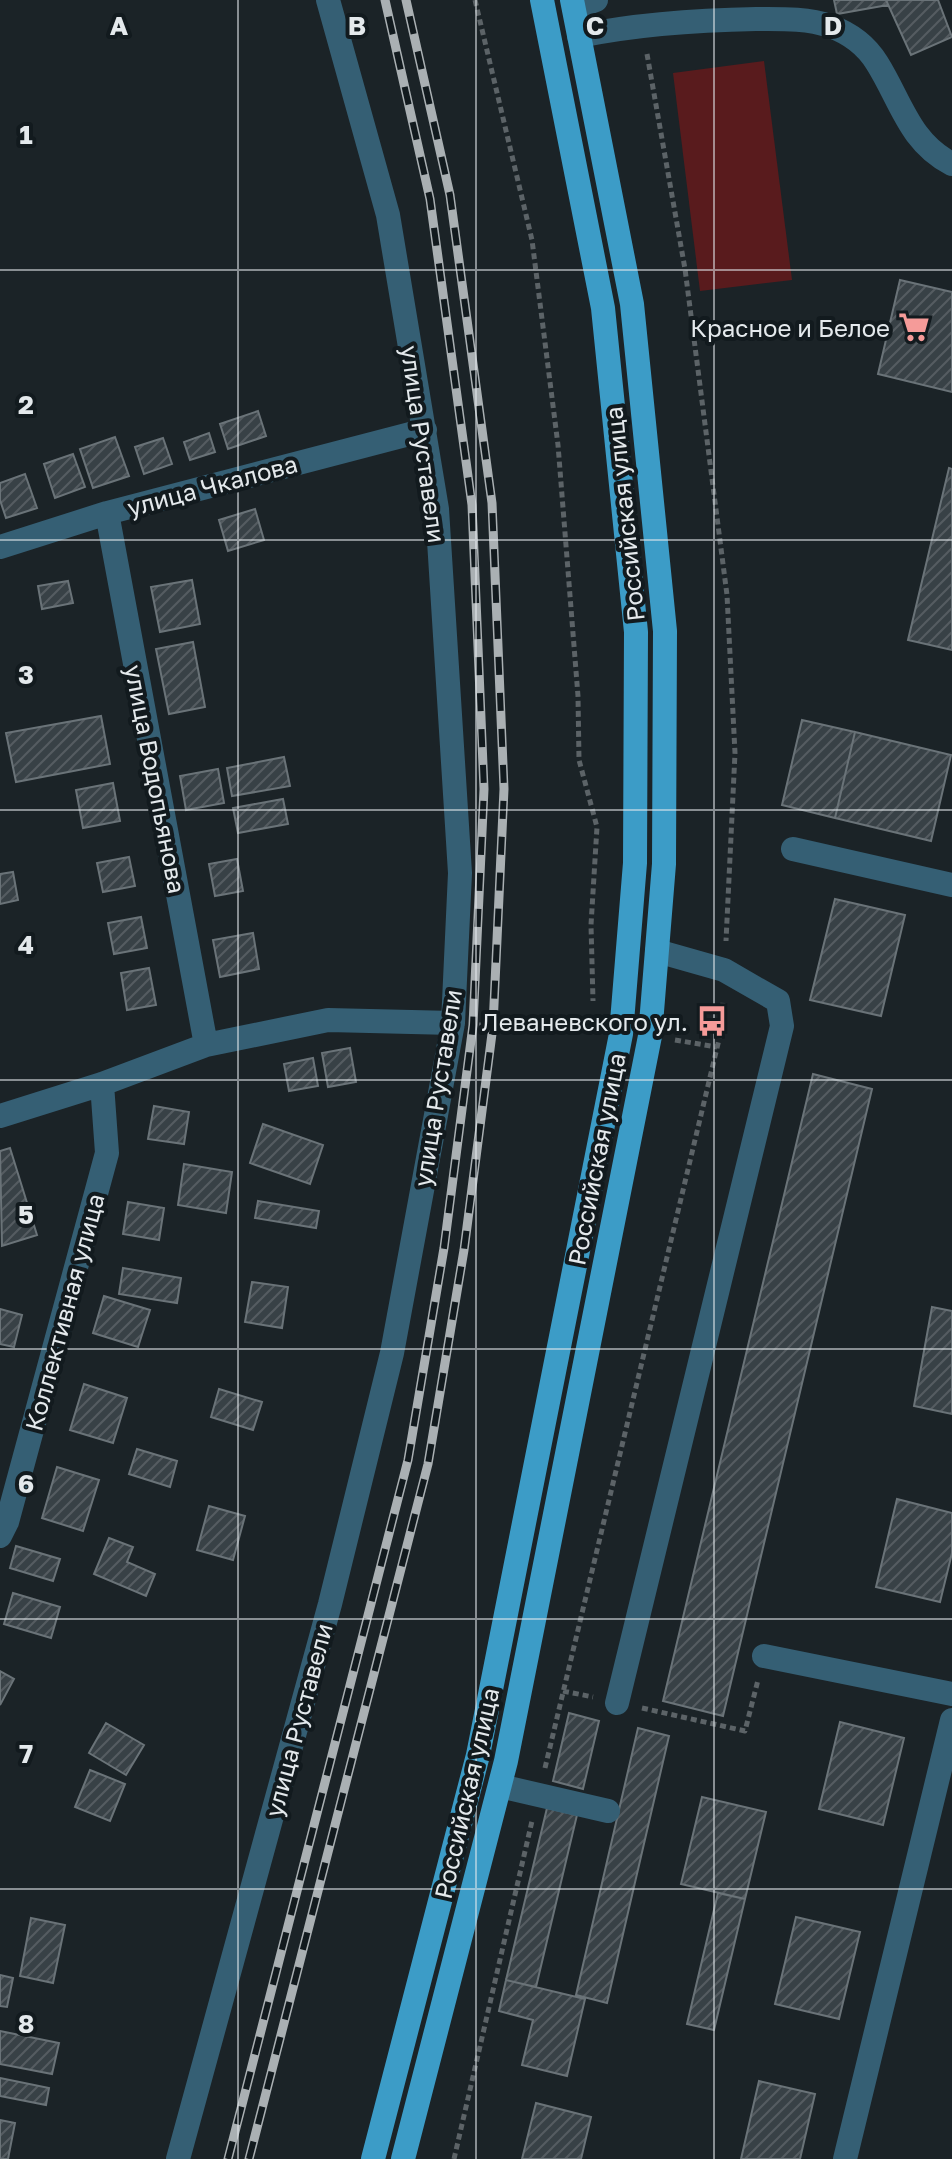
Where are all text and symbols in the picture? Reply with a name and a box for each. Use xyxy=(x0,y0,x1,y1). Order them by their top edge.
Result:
text: A xyxy=(110,10,129,41)
text: B xyxy=(348,10,366,41)
text: C xyxy=(586,10,604,41)
text: D xyxy=(824,10,842,41)
text: 1 xyxy=(19,119,33,150)
supermarket icon: Красное и Белое xyxy=(897,310,931,344)
place label: Красное и Белое xyxy=(690,313,890,342)
street label: улица Руставели xyxy=(396,343,452,545)
text: 2 xyxy=(18,389,34,420)
street label: Российская улица xyxy=(598,405,650,623)
street label: улица Чкалова xyxy=(124,448,300,522)
text: 3 xyxy=(18,659,34,690)
street label: улица Водопьянова xyxy=(120,662,192,896)
text: 4 xyxy=(18,929,34,960)
street label: улица Руставели xyxy=(407,987,467,1189)
bus stop icon: Леваневского ул. xyxy=(695,1004,729,1038)
place label: Леваневского ул. xyxy=(481,1007,688,1036)
street label: Российская улица xyxy=(561,1050,631,1268)
street label: Коллективная улица xyxy=(18,1190,110,1434)
text: 5 xyxy=(18,1199,34,1230)
text: 6 xyxy=(18,1468,34,1499)
street label: улица Руставели xyxy=(258,1620,338,1820)
street label: Российская улица xyxy=(428,1685,504,1901)
text: 7 xyxy=(19,1738,33,1769)
text: 8 xyxy=(18,2008,34,2039)

